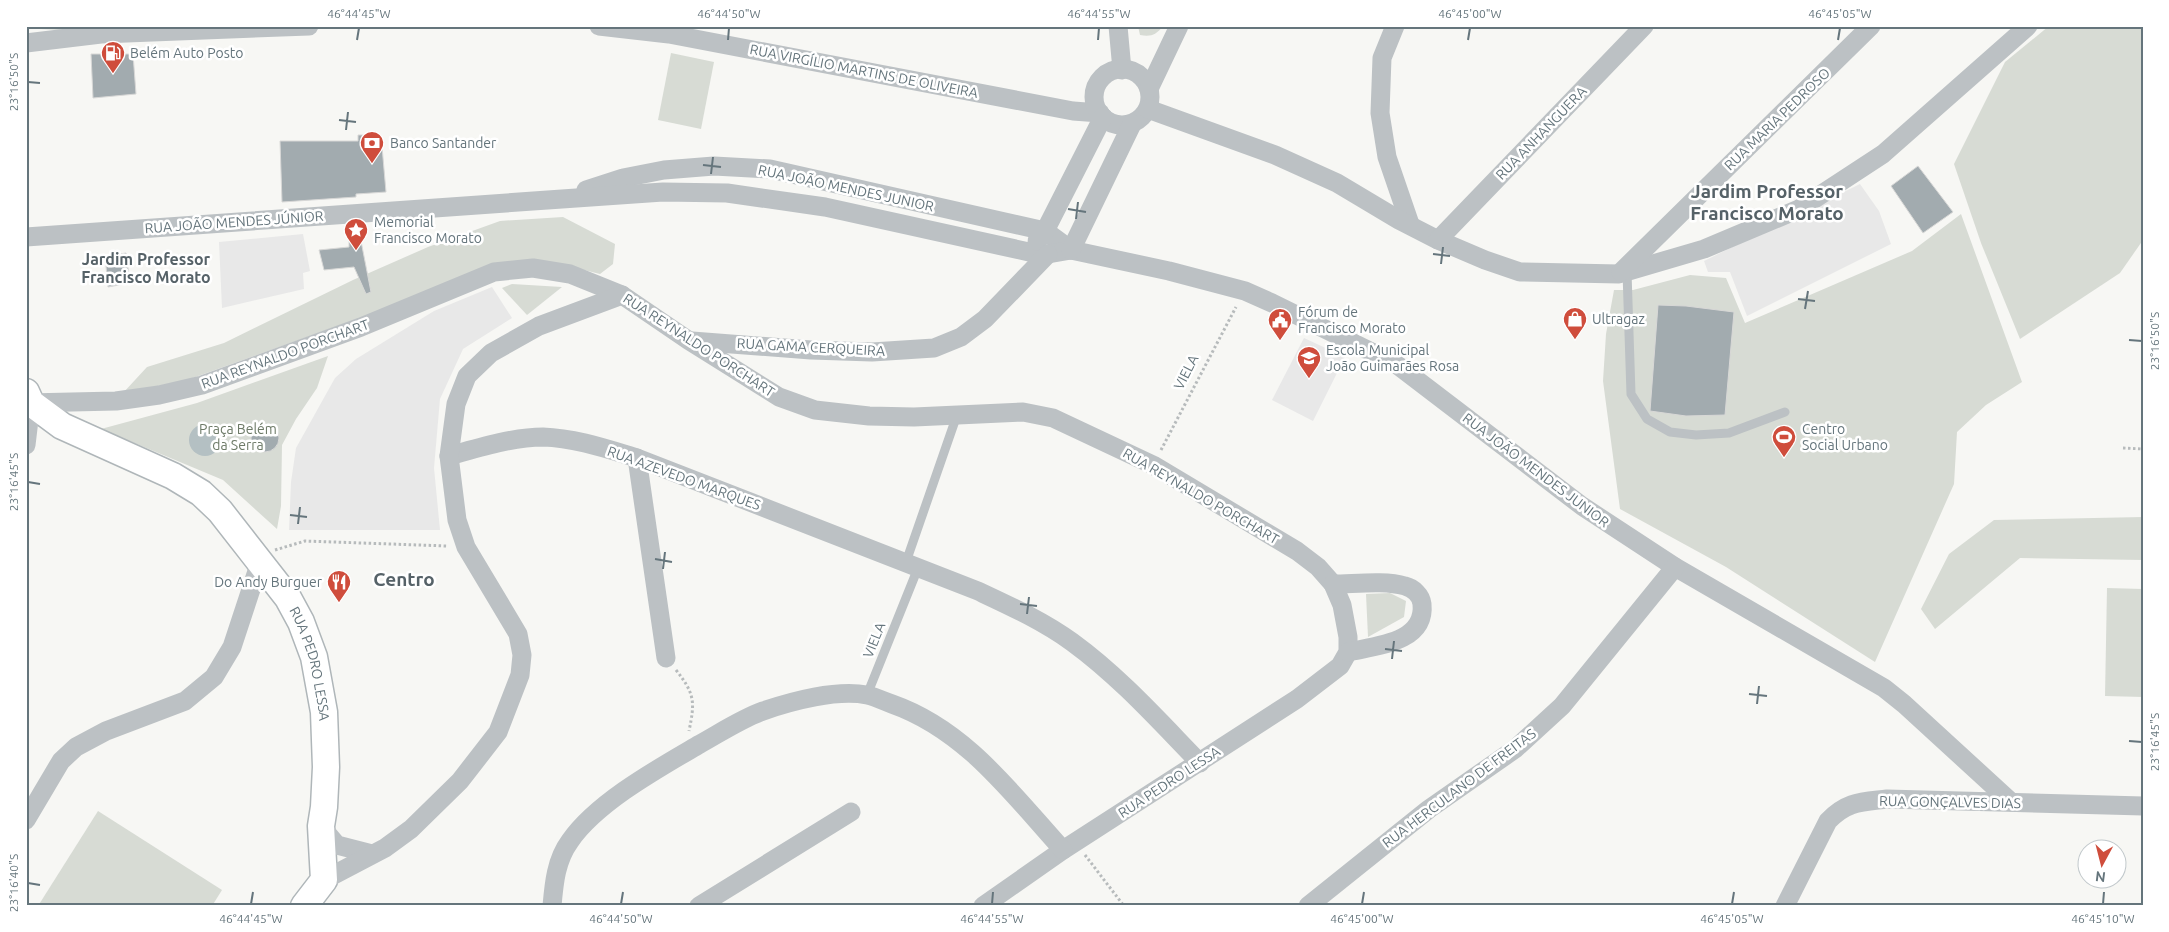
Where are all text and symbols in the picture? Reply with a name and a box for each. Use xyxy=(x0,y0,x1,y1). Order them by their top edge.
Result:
text: 46°44'45"W xyxy=(327,7,391,20)
text: 46°44'50"W xyxy=(697,7,761,20)
text: 46°44'55"W xyxy=(1067,7,1131,20)
text: 46°45'00"W xyxy=(1438,7,1502,20)
text: 46°45'05"W xyxy=(1808,7,1872,20)
fuel station icon: Belém Auto Posto xyxy=(100,40,126,74)
street label: RUA VIRGÍLIO MARTINS DE OLIVEIRA xyxy=(748,40,980,101)
place label: Belém Auto Posto xyxy=(130,45,243,61)
text: 23°16'50"S xyxy=(7,53,20,111)
street label: RUA MARIA PEDROSO xyxy=(1721,64,1833,174)
street label: RUA ANHANGUERA xyxy=(1492,83,1590,183)
bank icon: Banco Santander xyxy=(359,130,385,164)
place label: Banco Santander xyxy=(390,135,497,151)
street label: RUA JOÃO MENDES JUNIOR xyxy=(757,161,936,215)
district label: Jardim Professor Francisco Morato xyxy=(1690,180,1844,224)
street label: RUA JOÃO MENDES JÚNIOR xyxy=(144,207,324,236)
place label: Memorial Francisco Morato xyxy=(374,214,482,246)
place icon: Memorial Francisco Morato xyxy=(343,217,369,251)
district label: Jardim Professor Francisco Morato xyxy=(81,250,211,286)
street label: RUA REYNALDO PORCHART xyxy=(620,290,778,400)
place label: Fórum de Francisco Morato xyxy=(1298,304,1406,336)
shop icon: Ultragaz xyxy=(1562,306,1588,340)
public building icon: Fórum de Francisco Morato xyxy=(1267,307,1293,341)
place label: Ultragaz xyxy=(1592,311,1645,327)
text: 23°16'50"S xyxy=(2148,312,2161,370)
street label: RUA REYNALDO PORCHART xyxy=(199,316,371,392)
street label: RUA GAMA CERQUEIRA xyxy=(736,335,886,359)
place label: Escola Municipal João Guimarães Rosa xyxy=(1326,342,1459,374)
school or university icon: Escola Municipal João Guimarães Rosa xyxy=(1296,345,1322,379)
street label: VIELA xyxy=(1170,352,1202,392)
street label: RUA JOÃO MENDES JUNIOR xyxy=(1460,409,1613,530)
park label: Praça Belém da Serra xyxy=(199,421,277,453)
place label: Centro Social Urbano xyxy=(1802,421,1888,453)
sports icon: Centro Social Urbano xyxy=(1771,424,1797,458)
street label: RUA AZEVEDO MARQUES xyxy=(605,443,763,513)
street label: RUA REYNALDO PORCHART xyxy=(1120,445,1282,547)
text: 23°16'45"S xyxy=(7,453,20,511)
district label: Centro xyxy=(373,568,435,590)
restaurant icon: Do Andy Burguer xyxy=(326,569,352,603)
place label: Do Andy Burguer xyxy=(214,574,323,590)
street label: RUA PEDRO LESSA xyxy=(286,604,332,721)
street label: VIELA xyxy=(860,620,888,660)
text: 23°16'45"S xyxy=(2148,713,2161,771)
street label: RUA HERCULANO DE FREITAS xyxy=(1379,725,1539,851)
street label: RUA PEDRO LESSA xyxy=(1115,743,1223,821)
street label: RUA GONÇALVES DIAS xyxy=(1879,793,2021,811)
north arrow xyxy=(2076,840,2126,890)
text: 23°16'40"S xyxy=(7,854,20,912)
text: N xyxy=(2094,868,2107,885)
text: 46°44'45"W xyxy=(219,912,283,925)
text: 46°44'50"W xyxy=(589,912,653,925)
text: 46°44'55"W xyxy=(960,912,1024,925)
text: 46°45'00"W xyxy=(1330,912,1394,925)
text: 46°45'05"W xyxy=(1700,912,1764,925)
text: 46°45'10"W xyxy=(2071,912,2135,925)

